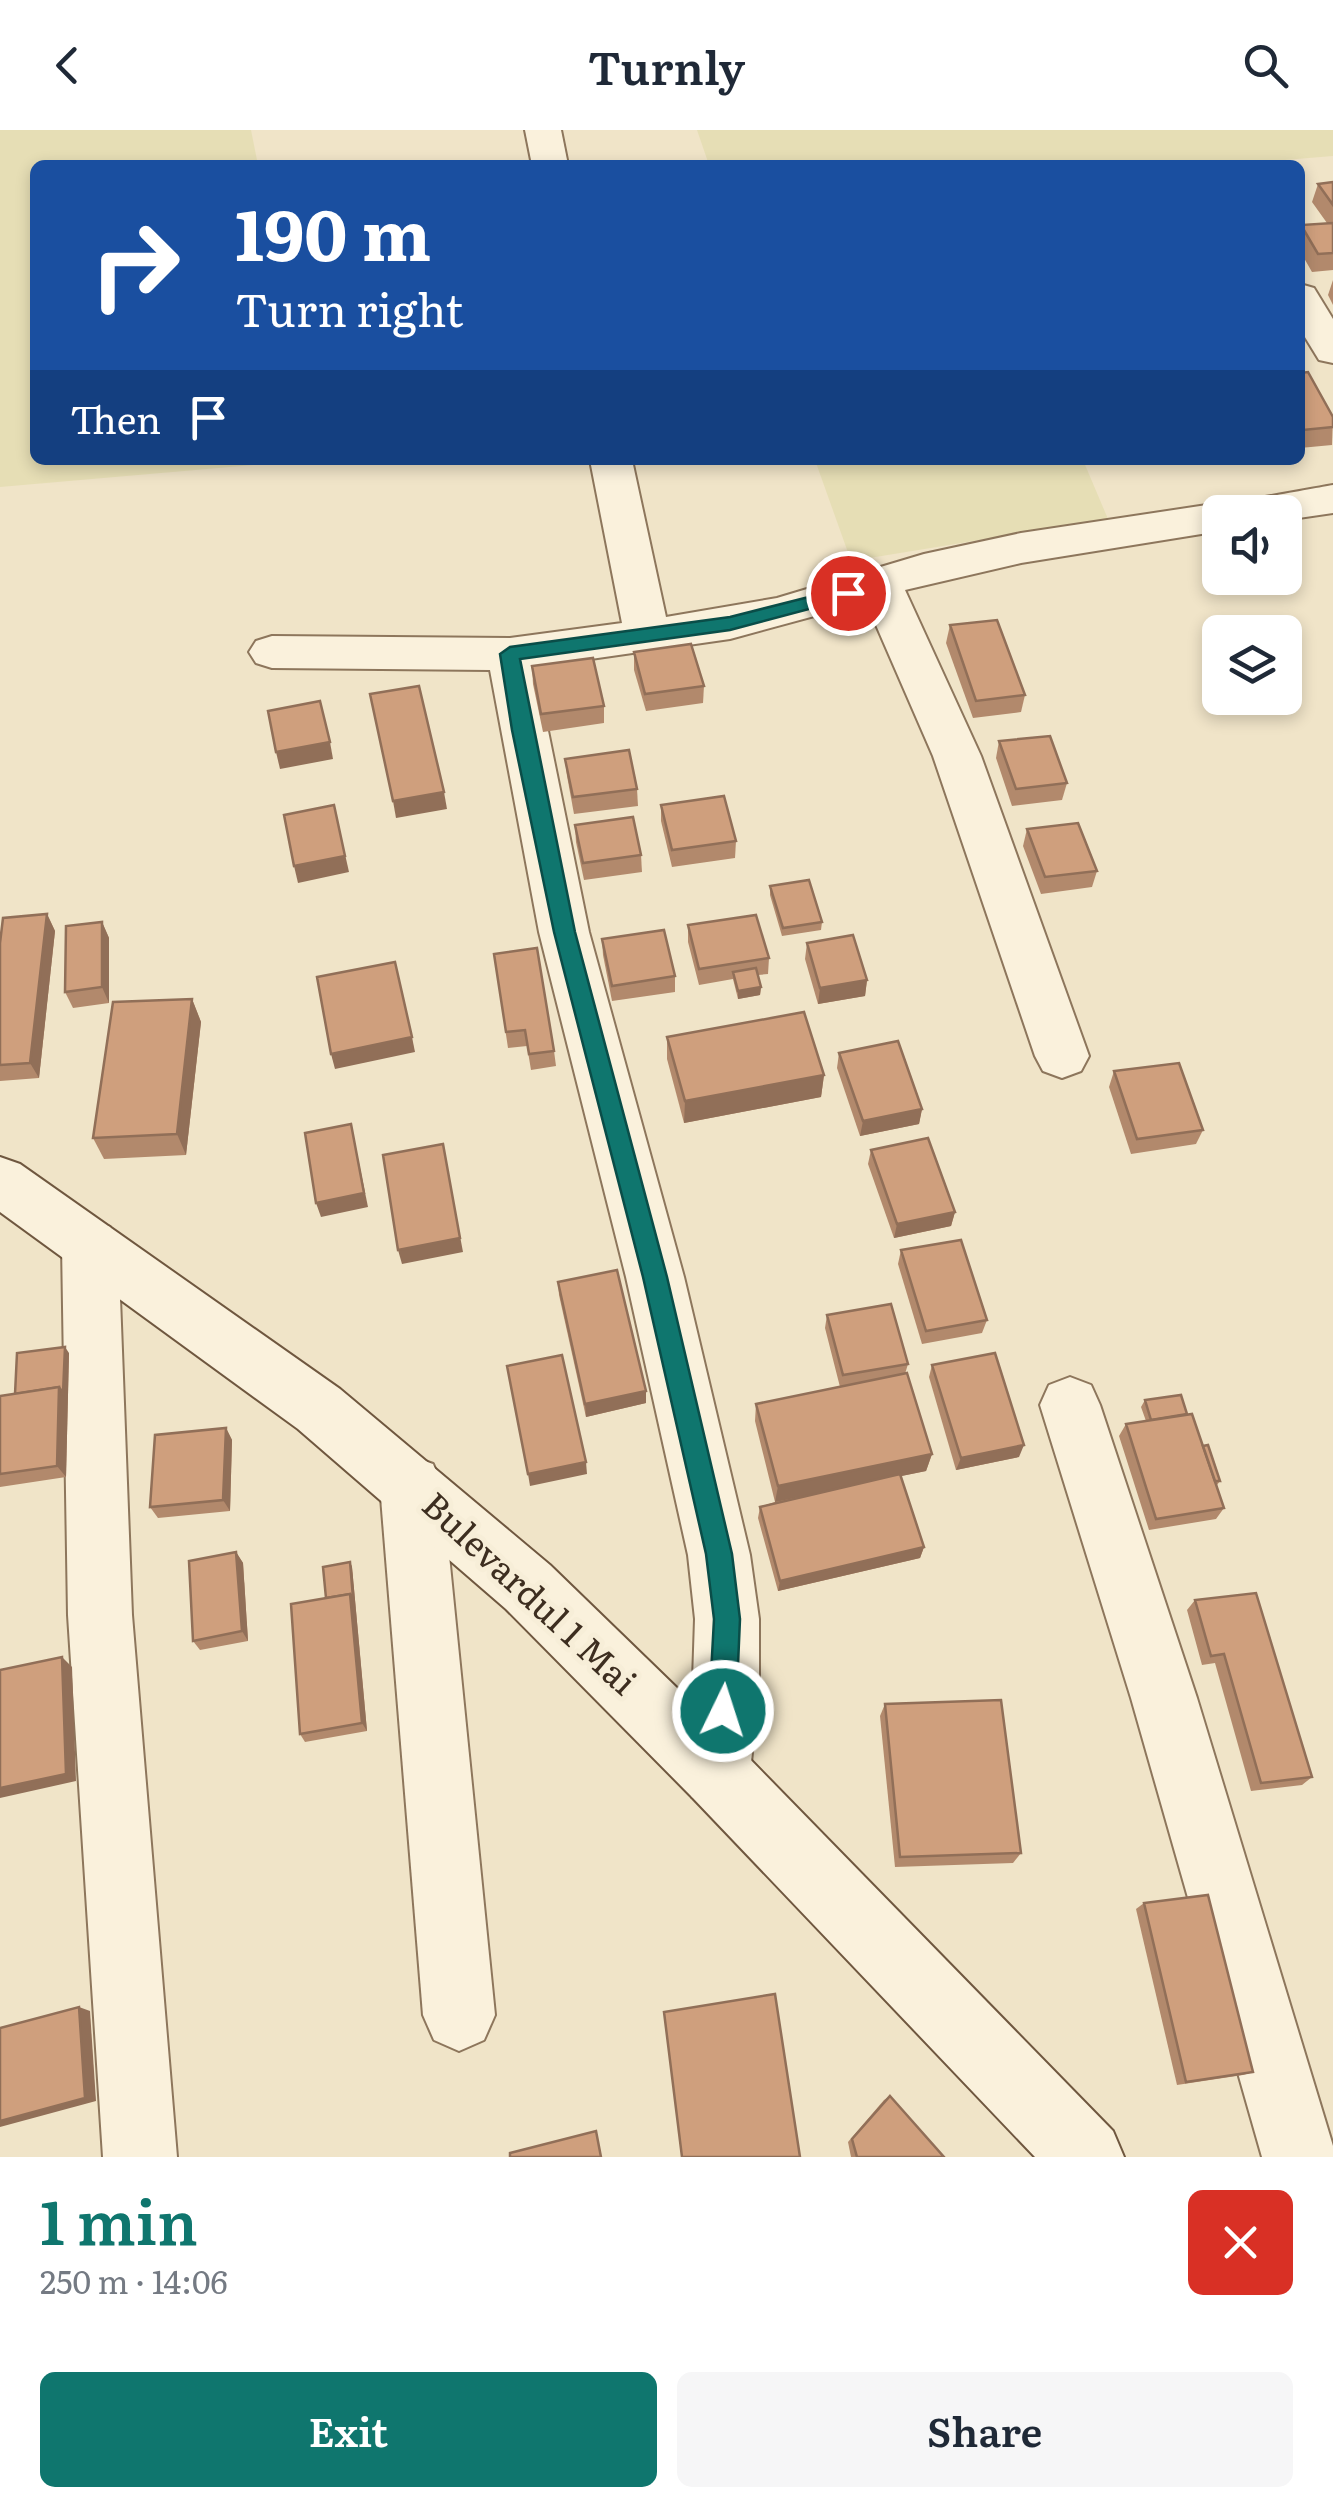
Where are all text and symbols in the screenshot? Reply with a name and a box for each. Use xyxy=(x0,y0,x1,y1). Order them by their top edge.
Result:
text: Turnly xyxy=(588,32,745,99)
icon: back xyxy=(40,38,95,93)
icon: search xyxy=(1238,38,1293,93)
text: 190 m xyxy=(235,179,431,283)
icon: right xyxy=(70,200,200,330)
text: Turn right xyxy=(235,274,463,341)
text: Then xyxy=(70,389,161,446)
icon: arrive xyxy=(181,390,236,445)
map controls xyxy=(1202,495,1302,715)
button: sound xyxy=(1202,495,1302,595)
pin xyxy=(806,551,891,636)
icon: arrive xyxy=(821,566,876,621)
button: layers xyxy=(1202,615,1302,715)
street label: Bulevardul 1 Mai xyxy=(412,1478,650,1705)
position arrow xyxy=(671,1659,775,1763)
text: 1 min xyxy=(40,2174,198,2263)
button: close xyxy=(1188,2190,1293,2295)
text: 250 m · 14:06 xyxy=(40,2256,228,2304)
button: Exit xyxy=(40,2372,657,2487)
button: Share xyxy=(677,2372,1293,2487)

